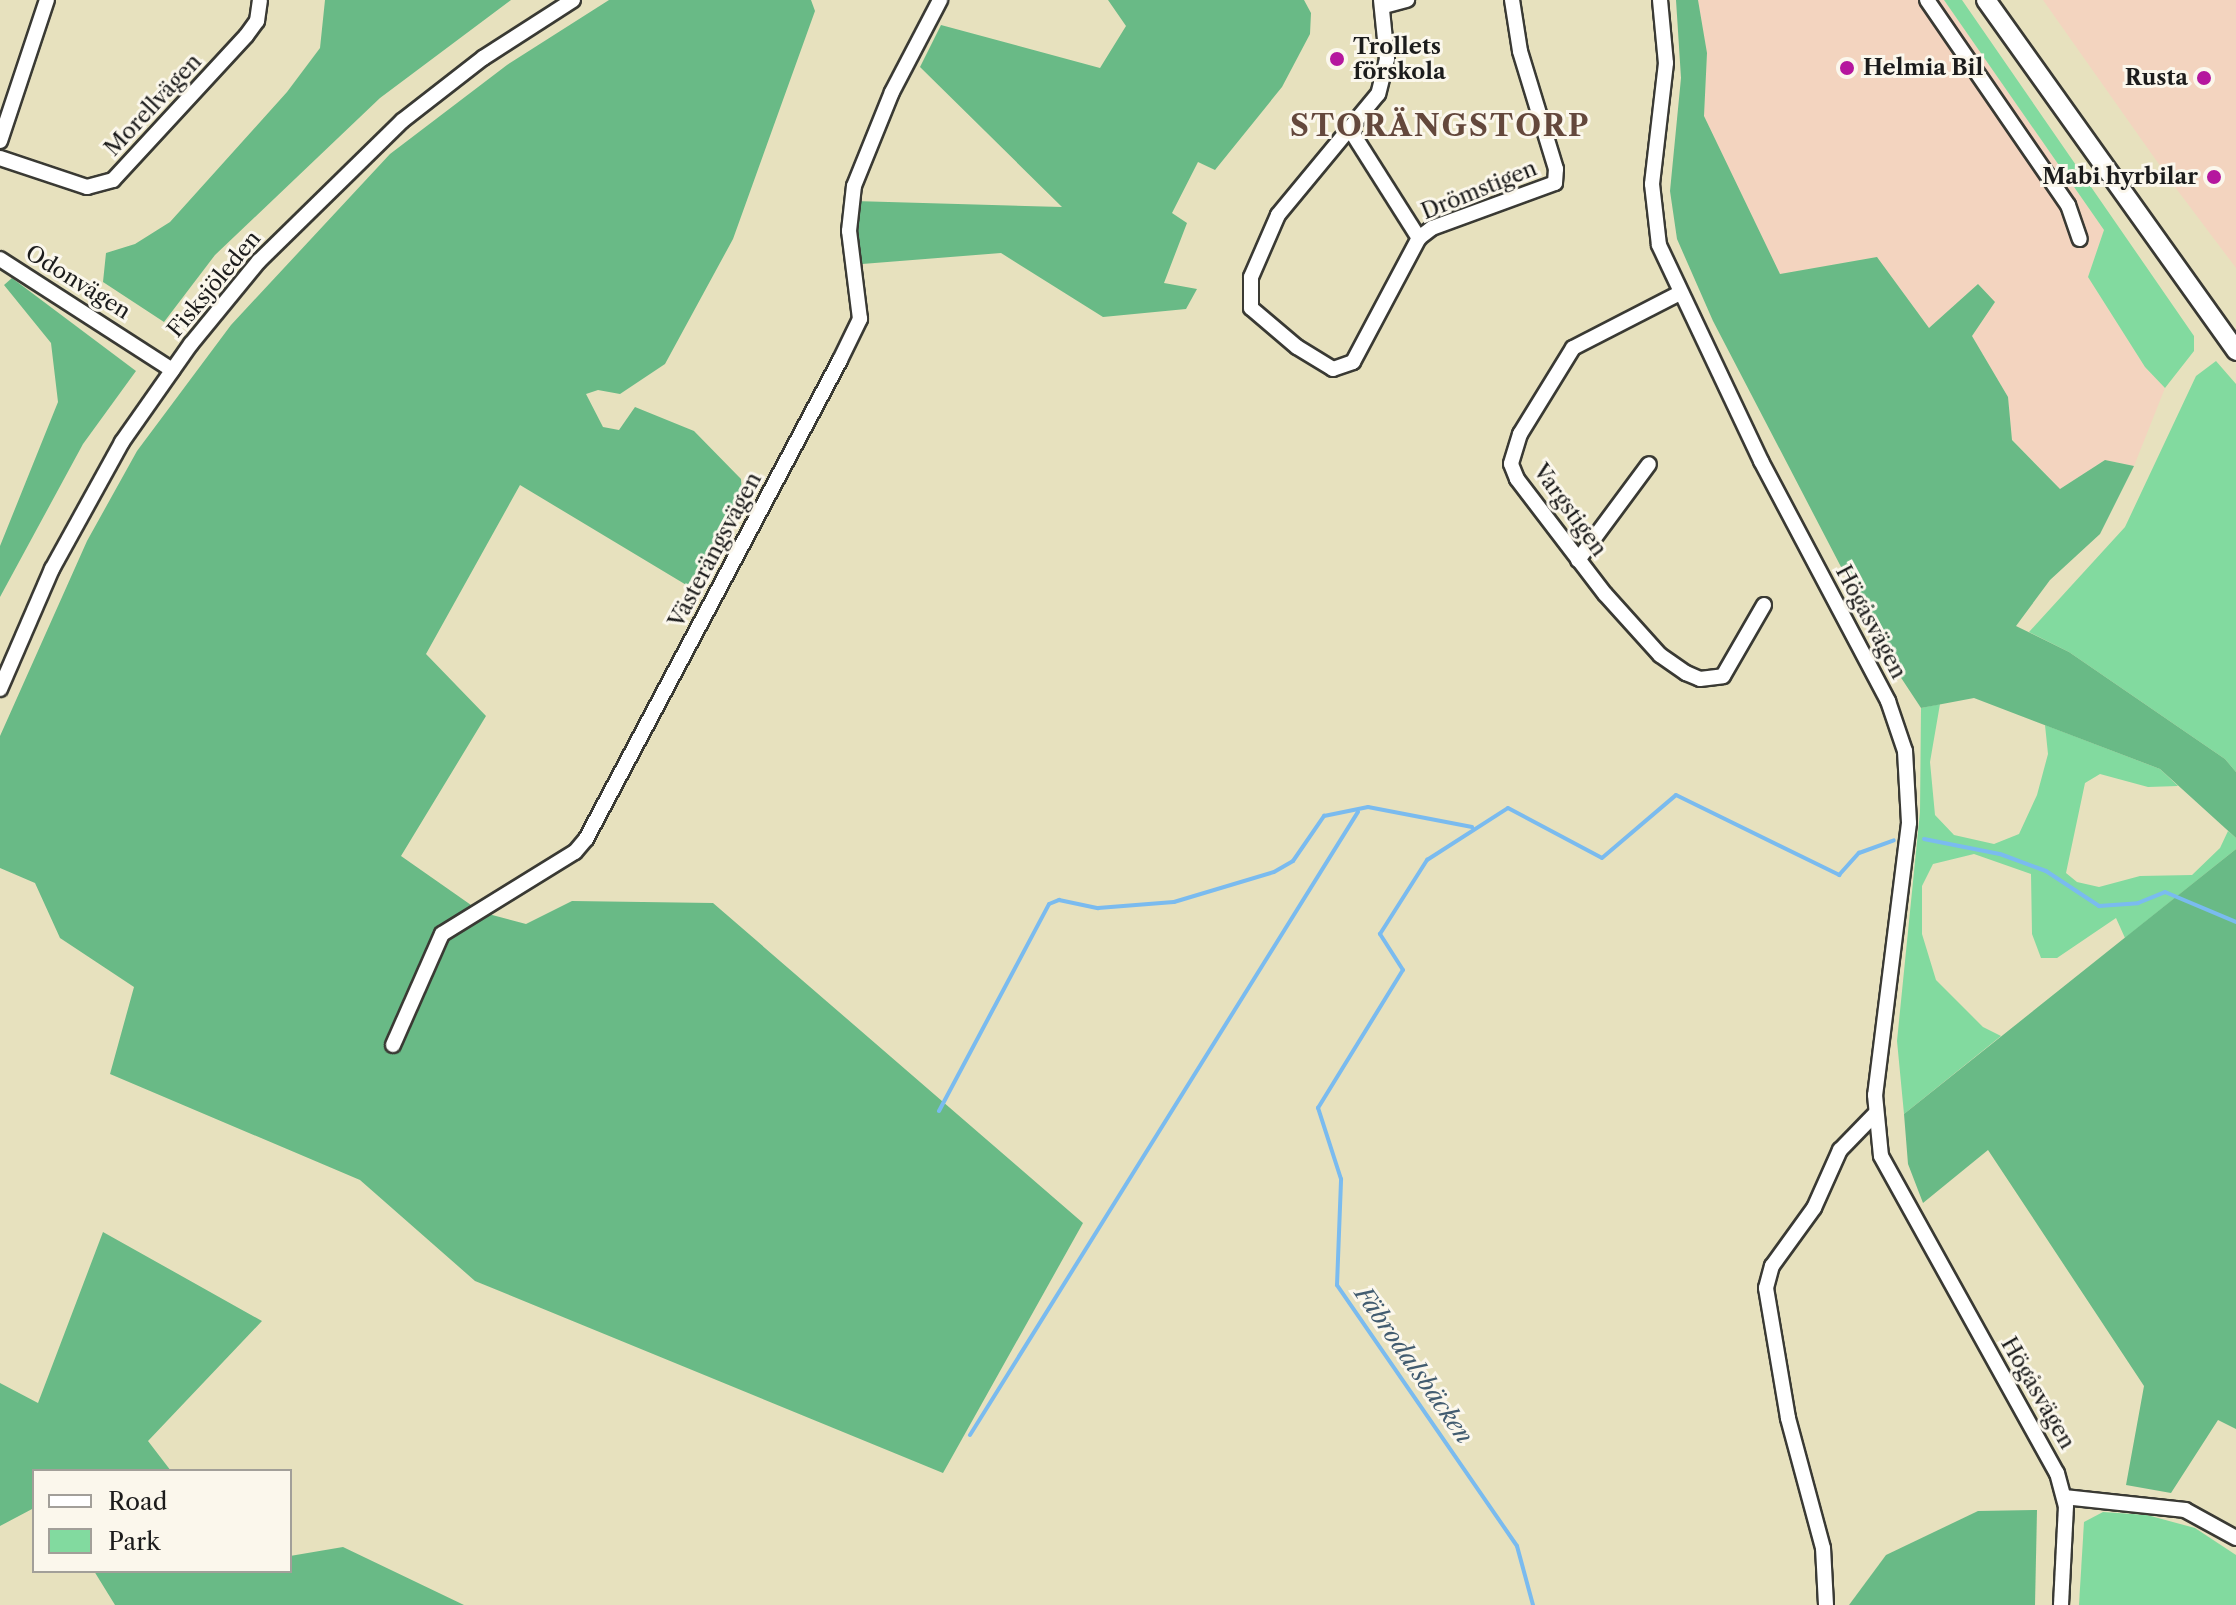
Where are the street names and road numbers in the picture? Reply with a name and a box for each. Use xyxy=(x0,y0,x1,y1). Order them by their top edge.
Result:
street label: Morellvägen xyxy=(99,49,207,161)
street label: Drömstigen xyxy=(1417,155,1541,225)
street label: Fisksjöleden xyxy=(162,225,266,343)
street label: Odonvägen xyxy=(21,239,135,325)
street label: Vargstigen xyxy=(1528,459,1612,561)
street label: Västerängsvägen xyxy=(663,468,767,632)
street label: Högåsvägen xyxy=(1830,561,1912,683)
street label: Högåsvägen xyxy=(1995,1332,2081,1454)

